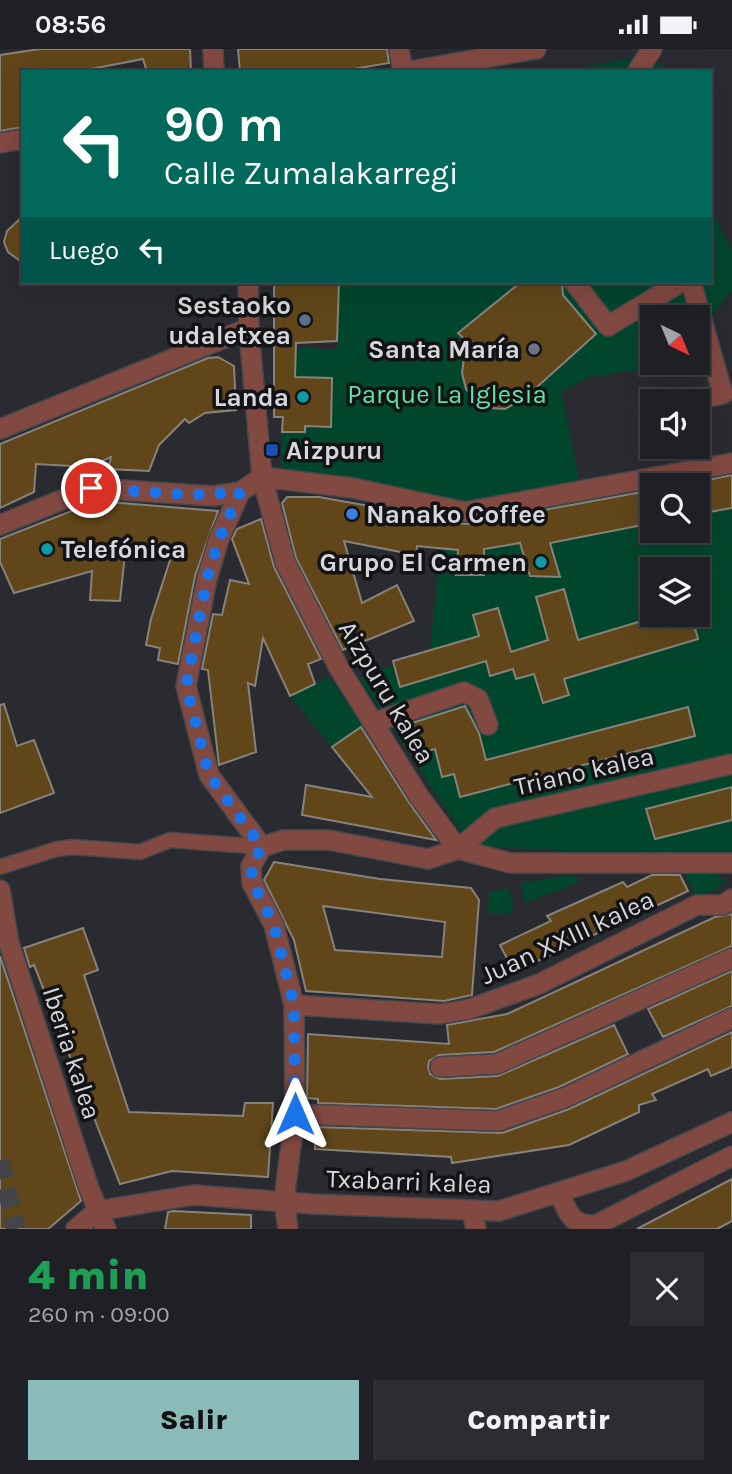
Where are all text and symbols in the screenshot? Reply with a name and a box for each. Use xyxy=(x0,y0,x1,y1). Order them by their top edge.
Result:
text: 08:56 xyxy=(35,9,106,40)
text: 90 m xyxy=(164,96,284,153)
icon: left xyxy=(49,98,140,189)
text: Calle Zumalakarregi xyxy=(164,155,458,192)
icon: left xyxy=(133,231,171,269)
text: Luego xyxy=(49,235,119,266)
place label: Sestaoko udaletxea xyxy=(168,290,291,351)
north arrow xyxy=(640,305,710,375)
map controls xyxy=(640,305,710,627)
marker: Sestaoko udaletxea xyxy=(297,312,313,328)
place label: Santa María xyxy=(368,334,520,365)
marker: Santa María xyxy=(526,341,542,357)
park label: Parque La Iglesia xyxy=(347,379,547,410)
place label: Landa xyxy=(214,382,289,413)
marker: Landa xyxy=(295,389,311,405)
button: sound xyxy=(640,389,710,459)
place label: Aizpuru xyxy=(286,435,382,466)
marker: Aizpuru xyxy=(264,442,280,458)
pin xyxy=(61,458,121,518)
icon: arrive xyxy=(72,469,110,507)
button: search xyxy=(640,473,710,543)
place label: Nanako Coffee xyxy=(366,499,546,530)
marker: Nanako Coffee xyxy=(344,506,360,522)
place label: Telefónica xyxy=(61,534,186,565)
marker: Telefónica xyxy=(39,541,55,557)
place label: Grupo El Carmen xyxy=(319,547,527,578)
marker: Grupo El Carmen xyxy=(533,554,549,570)
button: layers xyxy=(640,557,710,627)
street label: Aizpuru kalea xyxy=(332,615,441,769)
street label: Triano kalea xyxy=(511,740,657,803)
street label: Juan XXIII kalea xyxy=(476,884,659,991)
street label: Iberia kalea xyxy=(36,983,108,1123)
position arrow xyxy=(258,1077,332,1151)
street label: Txabarri kalea xyxy=(326,1163,492,1200)
text: 4 min xyxy=(28,1250,149,1300)
button: close xyxy=(630,1252,704,1326)
text: 260 m · 09:00 xyxy=(28,1301,170,1328)
button: Salir xyxy=(28,1380,359,1460)
button: Compartir xyxy=(373,1380,704,1460)

